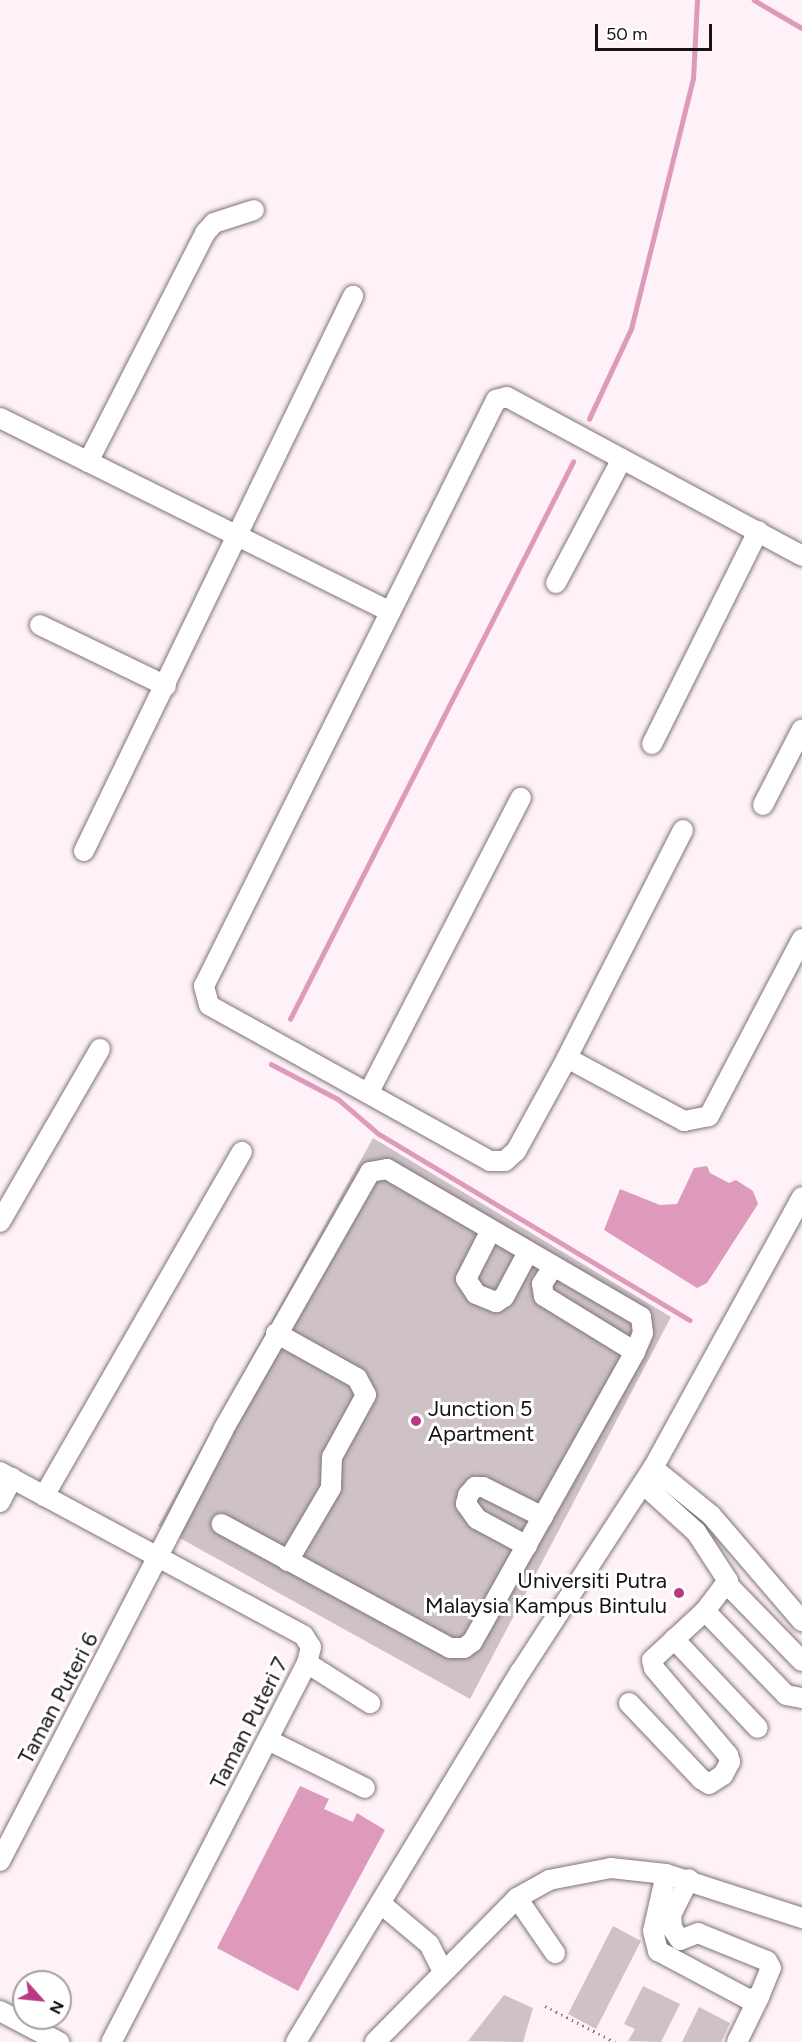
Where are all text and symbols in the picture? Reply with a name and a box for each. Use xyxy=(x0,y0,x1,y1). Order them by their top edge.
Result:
scale bar xyxy=(598,12,715,50)
text: 50 m xyxy=(606,23,648,45)
place label: Junction 5 Apartment xyxy=(428,1395,534,1446)
marker: Junction 5 Apartment xyxy=(409,1414,423,1428)
place label: Universiti Putra Malaysia Kampus Bintulu xyxy=(425,1567,667,1618)
marker: Universiti Putra Malaysia Kampus Bintulu xyxy=(672,1586,686,1600)
street label: Taman Puteri 6 xyxy=(12,1628,104,1768)
street label: Taman Puteri 7 xyxy=(204,1653,294,1793)
north arrow xyxy=(12,1970,72,2030)
text: N xyxy=(45,1998,68,2017)

